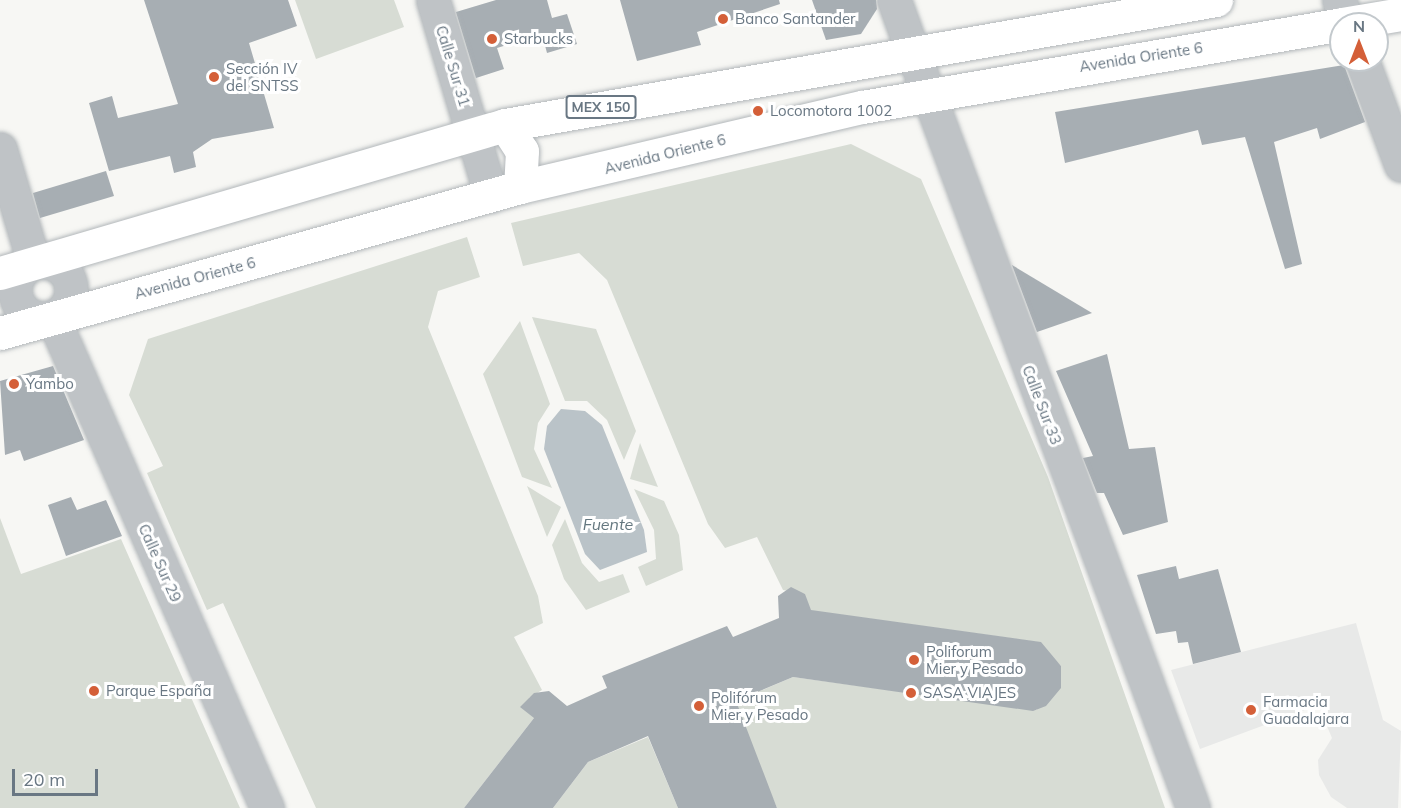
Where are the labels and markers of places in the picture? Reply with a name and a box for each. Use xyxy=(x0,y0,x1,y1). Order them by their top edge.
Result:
place label: Banco Santander xyxy=(735,10,856,28)
marker: Banco Santander xyxy=(716,12,730,26)
place label: Starbucks xyxy=(504,30,573,48)
marker: Starbucks xyxy=(485,32,499,46)
place label: Sección IV del SNTSS xyxy=(226,59,299,94)
marker: Sección IV del SNTSS xyxy=(207,70,221,84)
place label: Locomotora 1002 xyxy=(770,102,892,120)
marker: Locomotora 1002 xyxy=(751,104,765,118)
place label: Yambo xyxy=(26,375,74,393)
marker: Yambo xyxy=(7,377,21,391)
place label: Poliforum Mier y Pesado xyxy=(926,642,1023,677)
marker: Poliforum Mier y Pesado xyxy=(907,653,921,667)
place label: Parque España xyxy=(106,682,211,700)
marker: Parque España xyxy=(87,684,101,698)
place label: SASA VIAJES xyxy=(923,684,1016,702)
marker: SASA VIAJES xyxy=(904,686,918,700)
place label: Polifórum Mier y Pesado xyxy=(711,688,808,723)
place label: Farmacia Guadalajara xyxy=(1263,692,1349,727)
marker: Polifórum Mier y Pesado xyxy=(692,699,706,713)
marker: Farmacia Guadalajara xyxy=(1244,703,1258,717)

